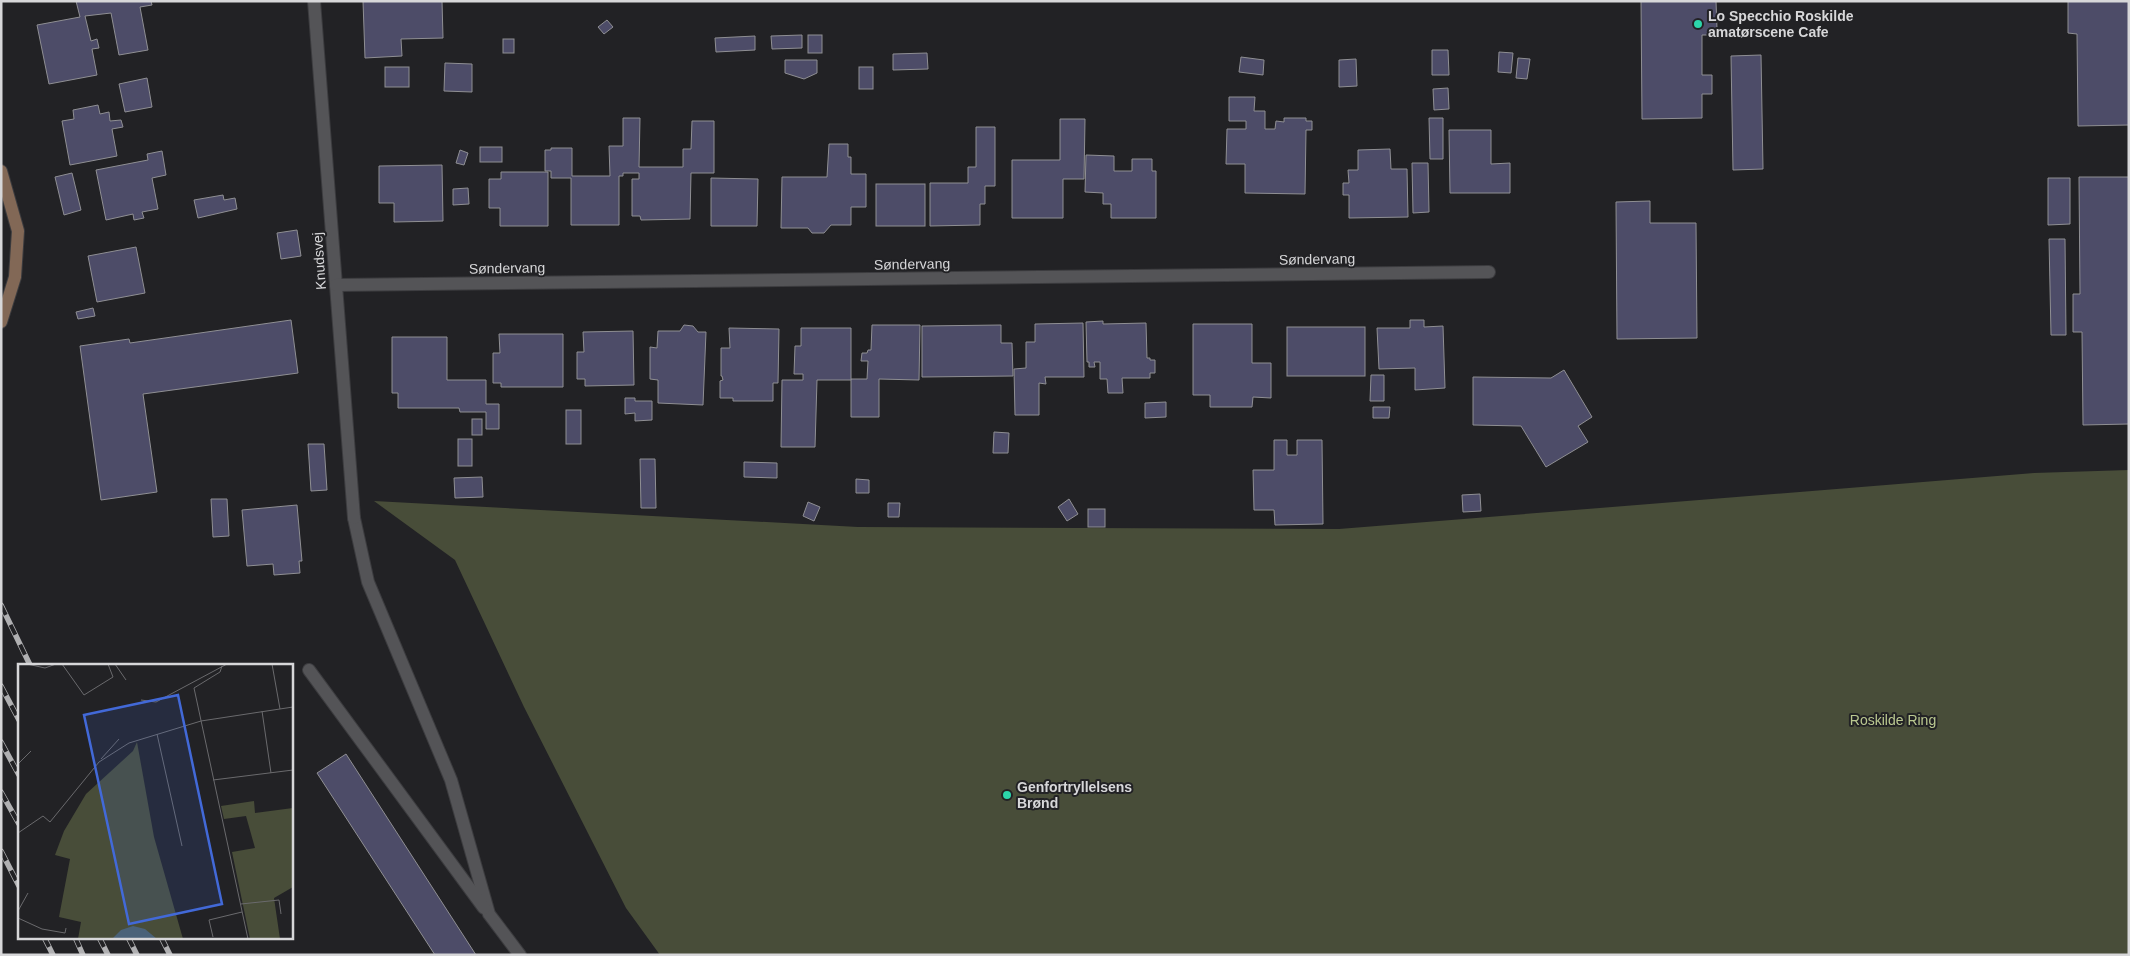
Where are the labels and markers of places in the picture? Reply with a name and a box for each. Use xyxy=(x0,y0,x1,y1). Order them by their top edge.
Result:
place label: Lo Specchio Roskilde amatørscene Cafe xyxy=(1708,8,1854,40)
marker: Lo Specchio Roskilde amatørscene Cafe xyxy=(1692,18,1704,30)
place label: Genfortryllelsens Brønd xyxy=(1017,779,1132,811)
marker: Genfortryllelsens Brønd xyxy=(1001,789,1013,801)

